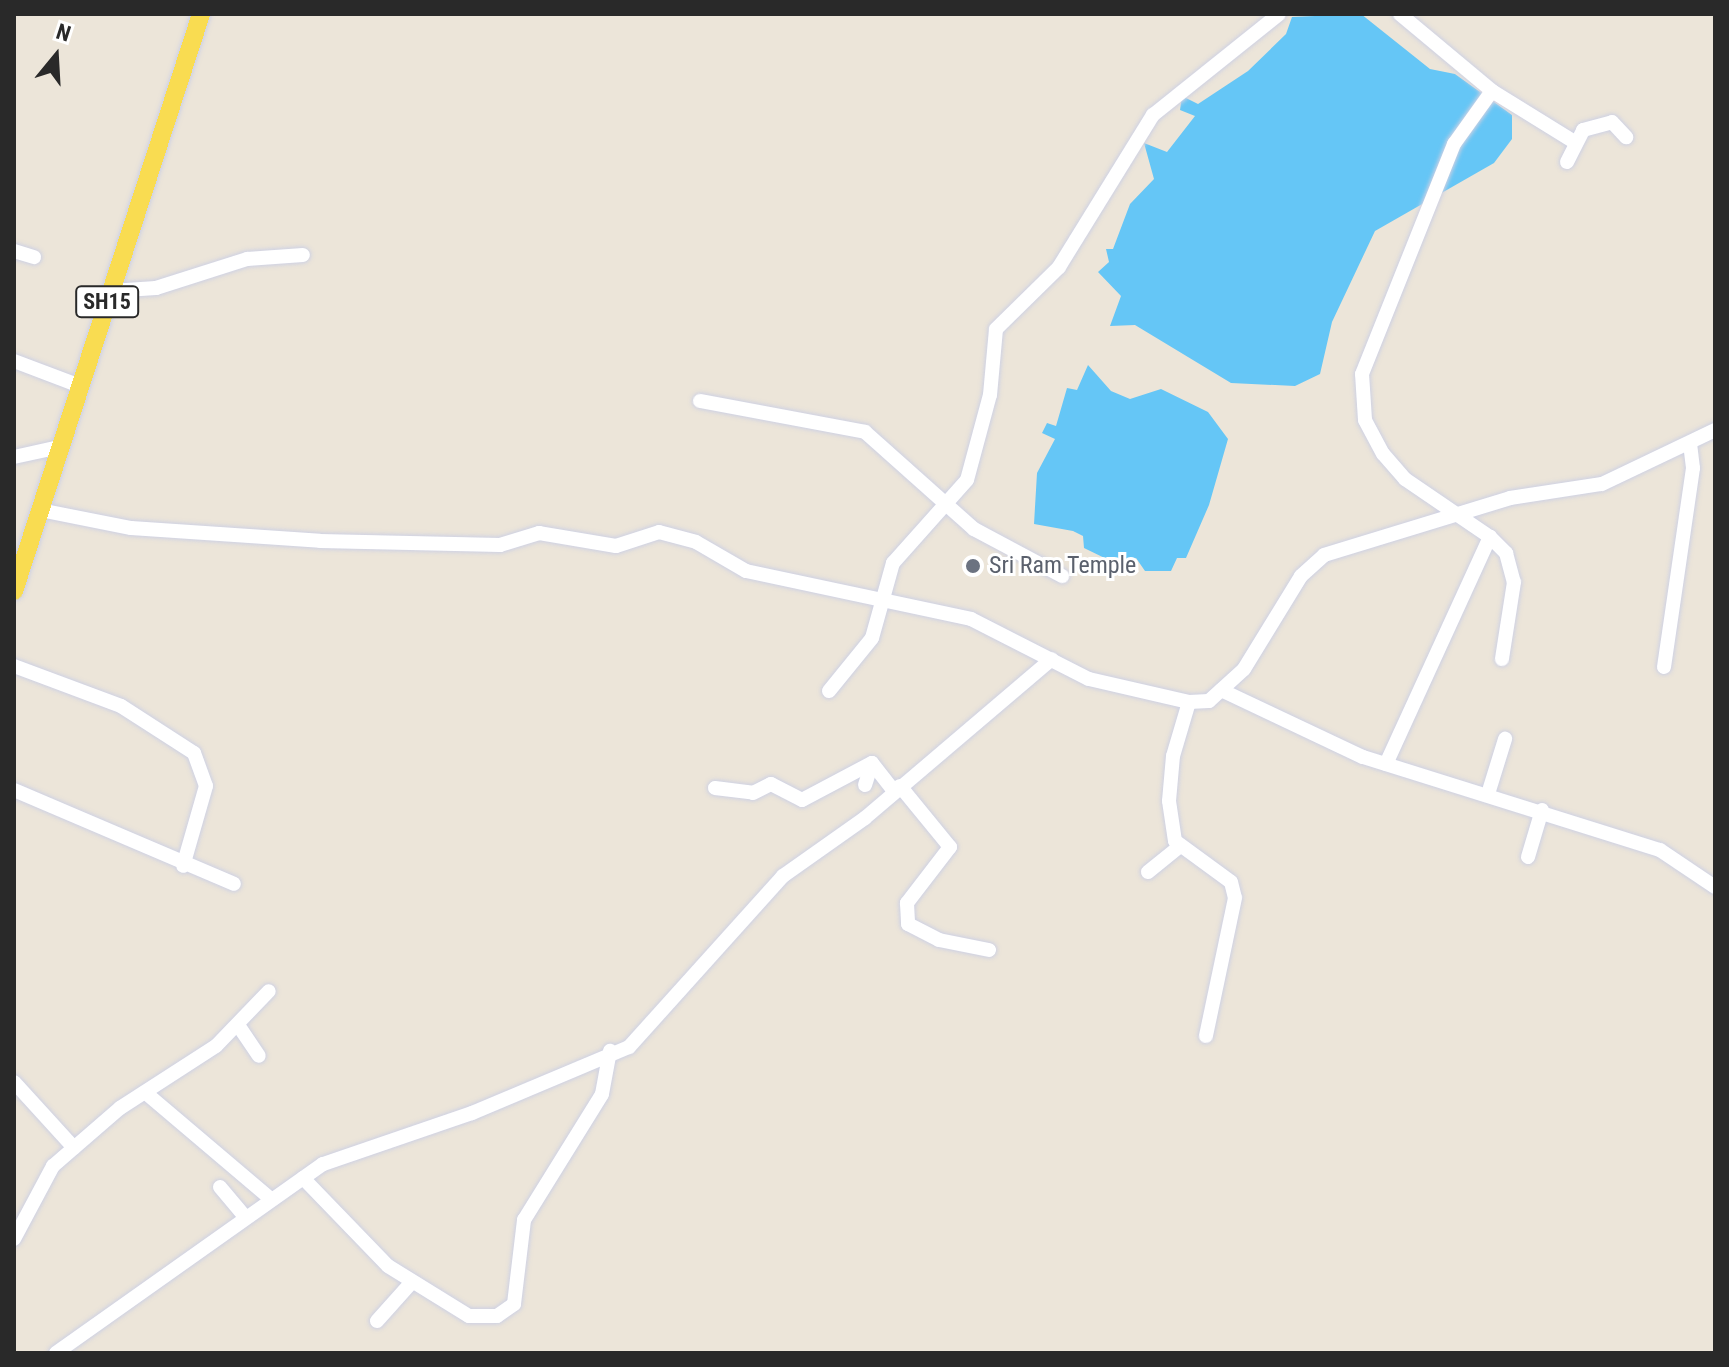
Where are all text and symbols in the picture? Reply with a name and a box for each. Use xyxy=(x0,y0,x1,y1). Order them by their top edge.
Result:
north arrow xyxy=(16,16,96,96)
text: N xyxy=(53,19,74,47)
road number: SH15 xyxy=(75,284,139,320)
place label: Sri Ram Temple xyxy=(989,552,1137,580)
marker: Sri Ram Temple xyxy=(964,557,982,575)

